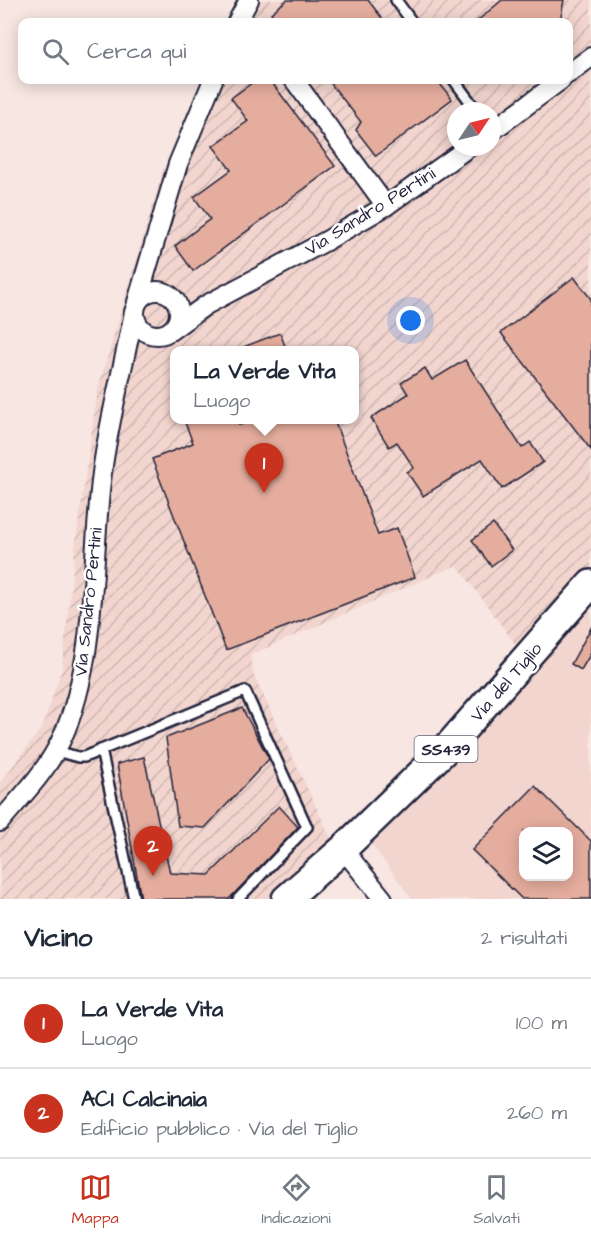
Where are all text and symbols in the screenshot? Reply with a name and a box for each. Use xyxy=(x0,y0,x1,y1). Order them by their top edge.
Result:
search box xyxy=(18,18,573,84)
icon: search xyxy=(39,35,72,68)
text: Cerca qui xyxy=(87,36,186,67)
north arrow xyxy=(447,102,501,156)
street label: Via Sandro Pertini xyxy=(300,161,440,262)
your location xyxy=(396,306,425,335)
popup xyxy=(170,346,359,424)
text: La Verde Vita xyxy=(193,356,336,387)
text: Luogo xyxy=(193,387,250,415)
pin: 1 xyxy=(244,444,284,493)
street label: Via Sandro Pertini xyxy=(68,526,109,678)
street label: Via del Tiglio xyxy=(465,637,549,728)
road number: SS439 xyxy=(414,736,478,762)
pin: 2 xyxy=(134,826,172,876)
map controls xyxy=(519,827,573,881)
button: layers xyxy=(519,827,573,881)
text: Vicino xyxy=(24,920,92,956)
text: 2 risultati xyxy=(481,924,567,952)
text: La Verde Vita xyxy=(81,994,223,1025)
text: 1 xyxy=(42,1009,45,1037)
text: 100 m xyxy=(516,1009,567,1037)
text: Luogo xyxy=(81,1025,138,1053)
text: ACI Calcinaia xyxy=(81,1084,207,1115)
text: 2 xyxy=(38,1099,49,1127)
text: 260 m xyxy=(507,1099,567,1127)
text: Edificio pubblico · Via del Tiglio xyxy=(81,1115,358,1143)
tab: Mappa xyxy=(71,1171,119,1229)
tab: Indicazioni xyxy=(261,1171,331,1229)
tab: Salvati xyxy=(473,1171,520,1229)

